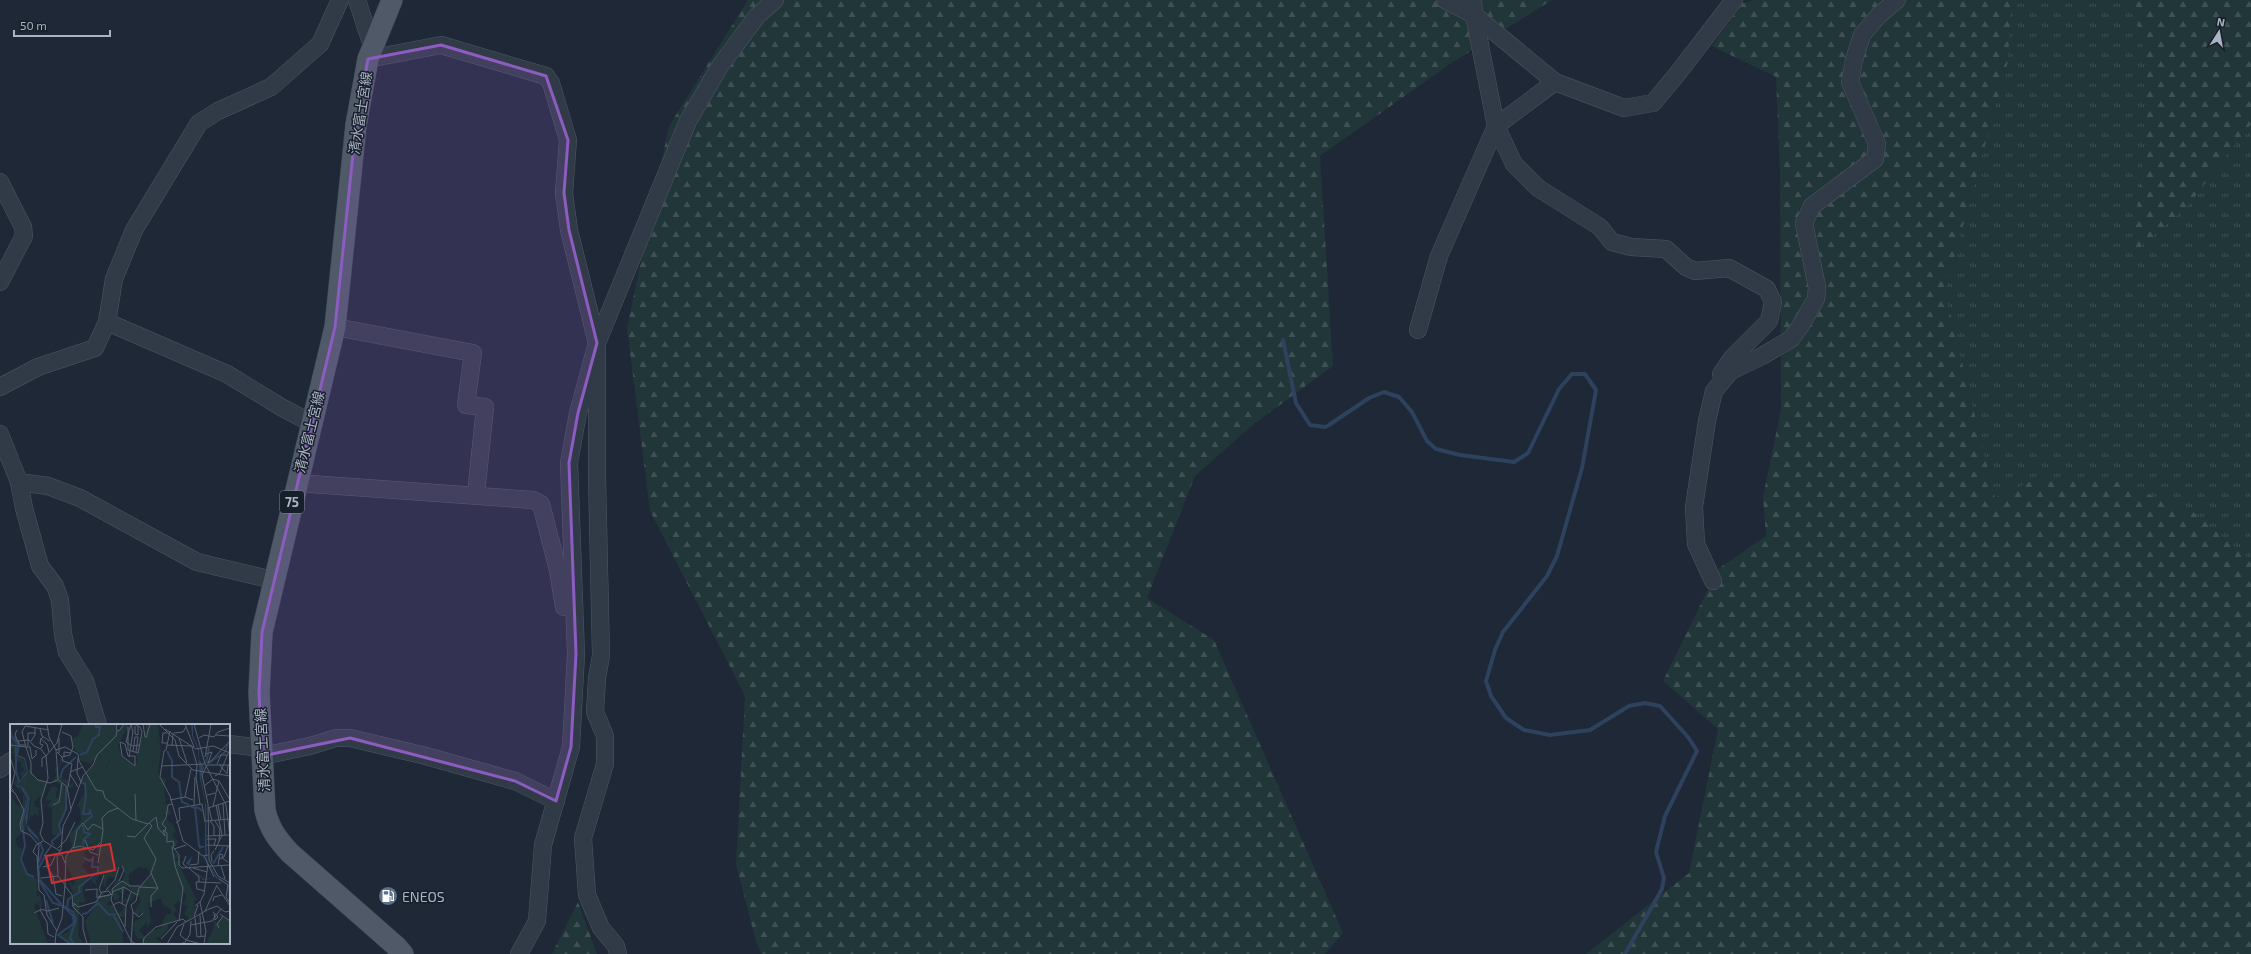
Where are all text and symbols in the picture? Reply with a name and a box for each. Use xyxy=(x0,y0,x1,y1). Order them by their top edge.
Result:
scale bar xyxy=(14,12,110,38)
north arrow xyxy=(2199,12,2239,52)
text: N xyxy=(2216,15,2226,29)
text: 50 m xyxy=(20,18,47,32)
street label: 清水富士宮線 xyxy=(345,70,375,156)
street label: 清水富士宮線 xyxy=(291,389,327,475)
road number: 75 xyxy=(280,491,304,513)
street label: 清水富士宮線 xyxy=(251,708,273,792)
inset map xyxy=(10,724,230,944)
fuel station icon: ENEOS xyxy=(377,885,399,907)
place label: ENEOS xyxy=(402,888,445,905)

